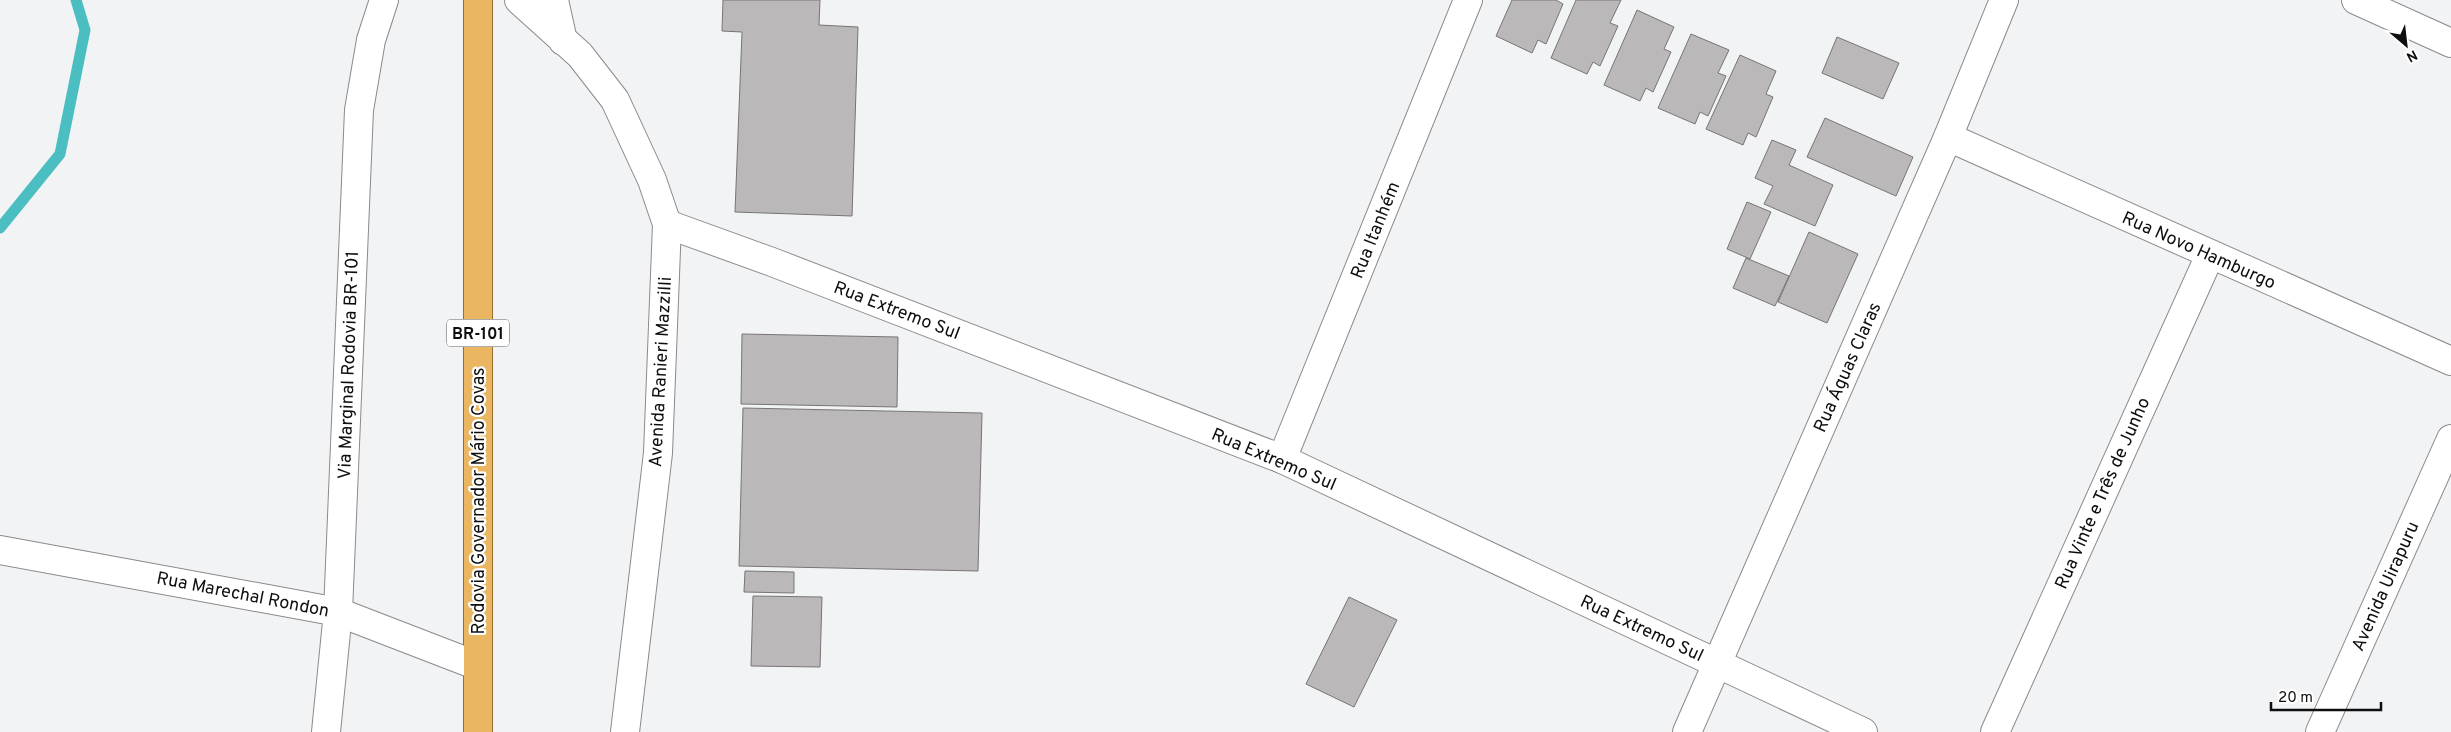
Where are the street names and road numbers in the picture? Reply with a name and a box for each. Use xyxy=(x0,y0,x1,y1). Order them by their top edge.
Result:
street label: Rua Itanhém xyxy=(1347,179,1406,282)
street label: Rua Novo Hamburgo xyxy=(2118,207,2279,296)
street label: Via Marginal Rodovia BR-101 xyxy=(334,250,365,480)
street label: Avenida Ranieri Mazzilli xyxy=(645,276,678,468)
street label: Rua Extremo Sul xyxy=(830,277,963,346)
street label: Rua Águas Claras xyxy=(1808,298,1887,436)
road number: BR-101 xyxy=(447,319,509,346)
street label: Rodovia Governador Mário Covas xyxy=(468,367,491,635)
street label: Rua Vinte e Três de Junho xyxy=(2051,394,2156,593)
street label: Rua Extremo Sul xyxy=(1207,424,1339,497)
street label: Avenida Uirapuru xyxy=(2347,518,2425,655)
street label: Rua Marechal Rondon xyxy=(154,567,331,624)
street label: Rua Extremo Sul xyxy=(1576,591,1707,668)

